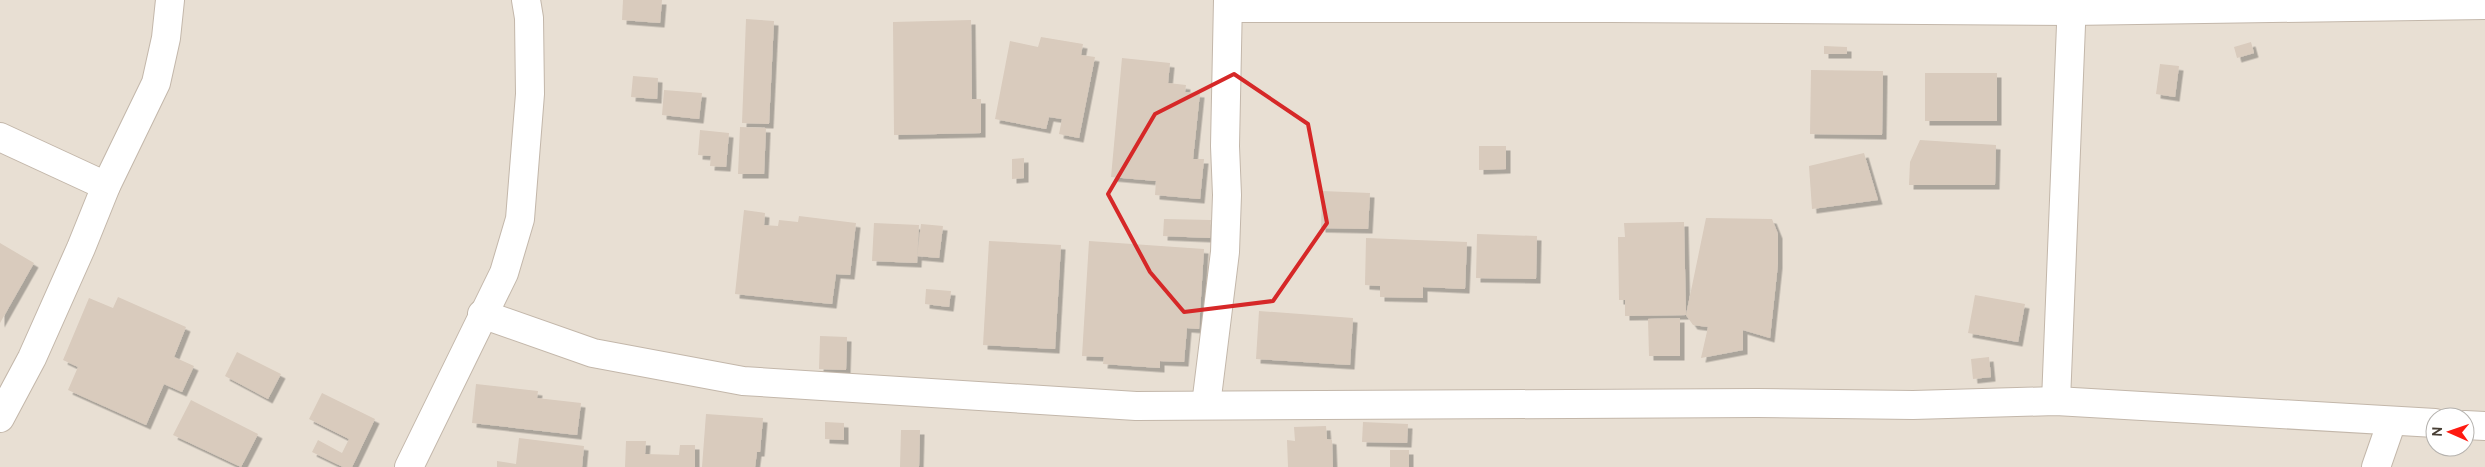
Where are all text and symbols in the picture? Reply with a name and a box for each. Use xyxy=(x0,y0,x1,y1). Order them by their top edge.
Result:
north arrow xyxy=(2425,407,2475,457)
text: N xyxy=(2428,426,2446,437)

